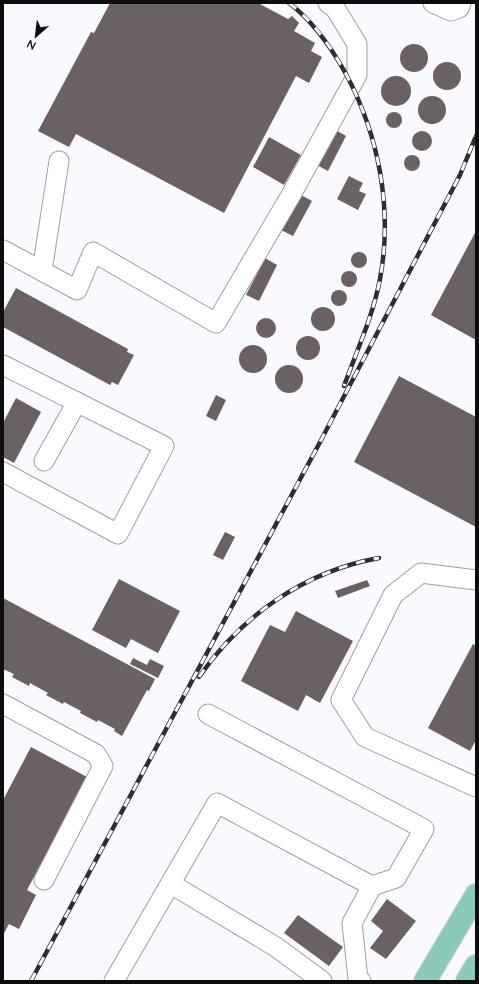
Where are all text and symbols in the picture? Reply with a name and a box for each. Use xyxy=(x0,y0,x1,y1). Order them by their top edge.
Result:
north arrow xyxy=(16,16,56,56)
text: N xyxy=(24,38,38,53)

